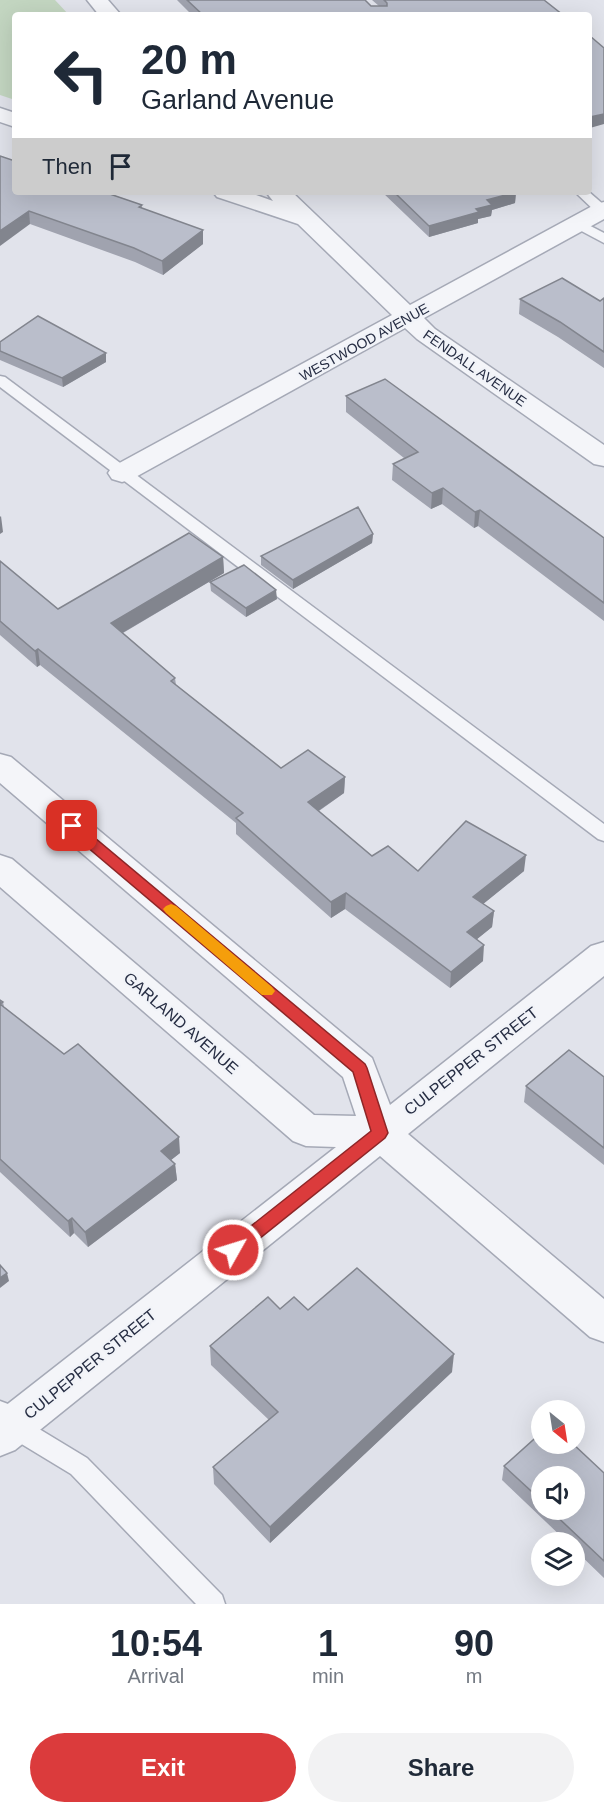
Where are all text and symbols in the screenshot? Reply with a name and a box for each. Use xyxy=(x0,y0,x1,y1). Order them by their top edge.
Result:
icon: left xyxy=(42,36,120,114)
text: 20 m xyxy=(141,36,237,83)
text: Garland Avenue xyxy=(141,85,334,115)
icon: arrive xyxy=(104,150,137,183)
text: Then xyxy=(42,154,92,179)
street label: WESTWOOD AVENUE xyxy=(297,300,431,384)
street label: FENDALL AVENUE xyxy=(420,326,530,410)
pin xyxy=(46,800,97,851)
icon: arrive xyxy=(55,809,88,842)
street label: GARLAND AVENUE xyxy=(121,969,241,1077)
street label: CULPEPPER STREET xyxy=(401,1004,541,1118)
position arrow xyxy=(201,1218,265,1282)
street label: CULPEPPER STREET xyxy=(21,1305,159,1422)
north arrow xyxy=(531,1400,585,1454)
map controls xyxy=(531,1400,585,1586)
button: sound xyxy=(531,1466,585,1520)
button: layers xyxy=(531,1532,585,1586)
text: 10:54 xyxy=(110,1623,202,1664)
text: 1 xyxy=(318,1623,338,1664)
text: 90 xyxy=(454,1623,494,1664)
text: Arrival xyxy=(128,1665,184,1687)
text: min xyxy=(312,1665,344,1687)
text: m xyxy=(466,1665,482,1687)
button: Exit xyxy=(30,1733,296,1802)
button: Share xyxy=(308,1733,574,1802)

